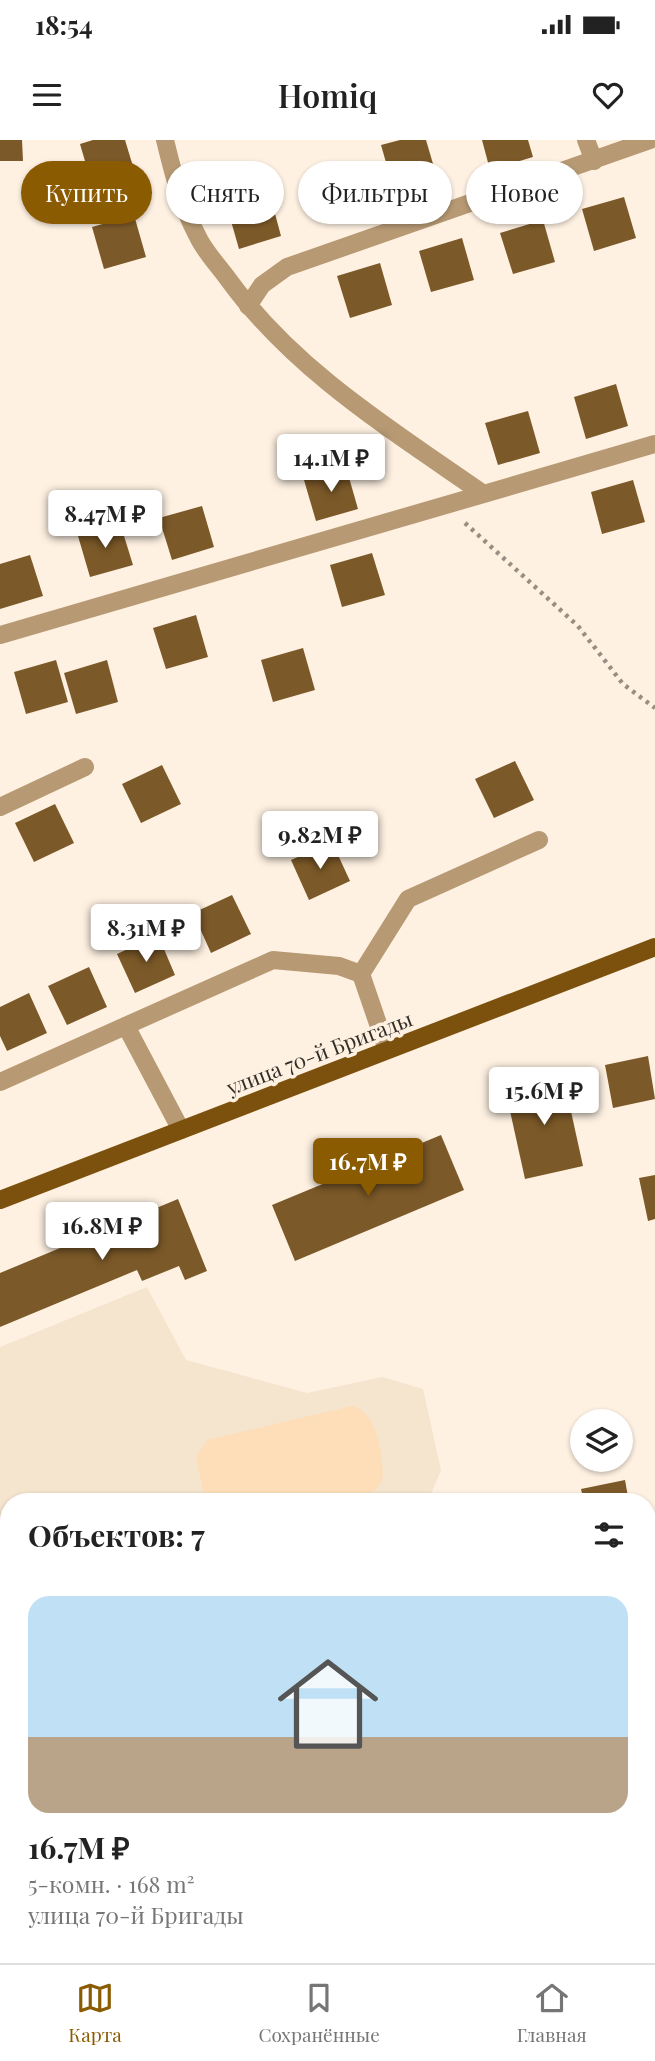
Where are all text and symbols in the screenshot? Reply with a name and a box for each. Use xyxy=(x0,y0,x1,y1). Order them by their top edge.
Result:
text: 18:54 xyxy=(35,7,93,42)
text: Homiq xyxy=(278,73,377,116)
icon: menu xyxy=(28,76,66,114)
icon: heart xyxy=(589,76,627,114)
chip: Купить xyxy=(21,161,152,224)
chip: Снять xyxy=(166,161,284,224)
chip: Фильтры xyxy=(298,161,452,224)
chip: Новое xyxy=(466,161,583,224)
pin: 14.1M ₽ xyxy=(266,434,396,494)
text: 14.1M ₽ xyxy=(293,441,369,472)
pin: 8.47M ₽ xyxy=(40,490,170,550)
text: 8.47M ₽ xyxy=(64,497,146,528)
pin: 9.82M ₽ xyxy=(255,812,385,871)
text: 9.82M ₽ xyxy=(278,818,362,849)
pin: 8.31M ₽ xyxy=(81,904,211,964)
text: 8.31M ₽ xyxy=(107,911,185,942)
street label: улица 70-й Бригады xyxy=(221,1004,416,1101)
pin: 15.6M ₽ xyxy=(479,1068,609,1127)
text: 15.6M ₽ xyxy=(505,1074,583,1105)
pin: 16.7M ₽ xyxy=(303,1138,433,1198)
text: 16.7M ₽ xyxy=(329,1145,407,1176)
pin: 16.8M ₽ xyxy=(37,1202,167,1262)
text: 16.8M ₽ xyxy=(62,1209,142,1240)
map controls xyxy=(570,1409,633,1472)
button: layers xyxy=(570,1409,633,1472)
text: Объектов: 7 xyxy=(28,1515,205,1555)
icon: filters xyxy=(590,1516,628,1554)
icon: home xyxy=(265,1641,391,1767)
text: 16.7M ₽ xyxy=(28,1827,130,1867)
text: 5-комн. · 168 m² xyxy=(28,1868,194,1899)
text: улица 70-й Бригады xyxy=(28,1899,244,1930)
tab: Карта xyxy=(68,1979,122,2047)
tab: Сохранённые xyxy=(258,1979,380,2047)
tab: Главная xyxy=(517,1979,587,2047)

